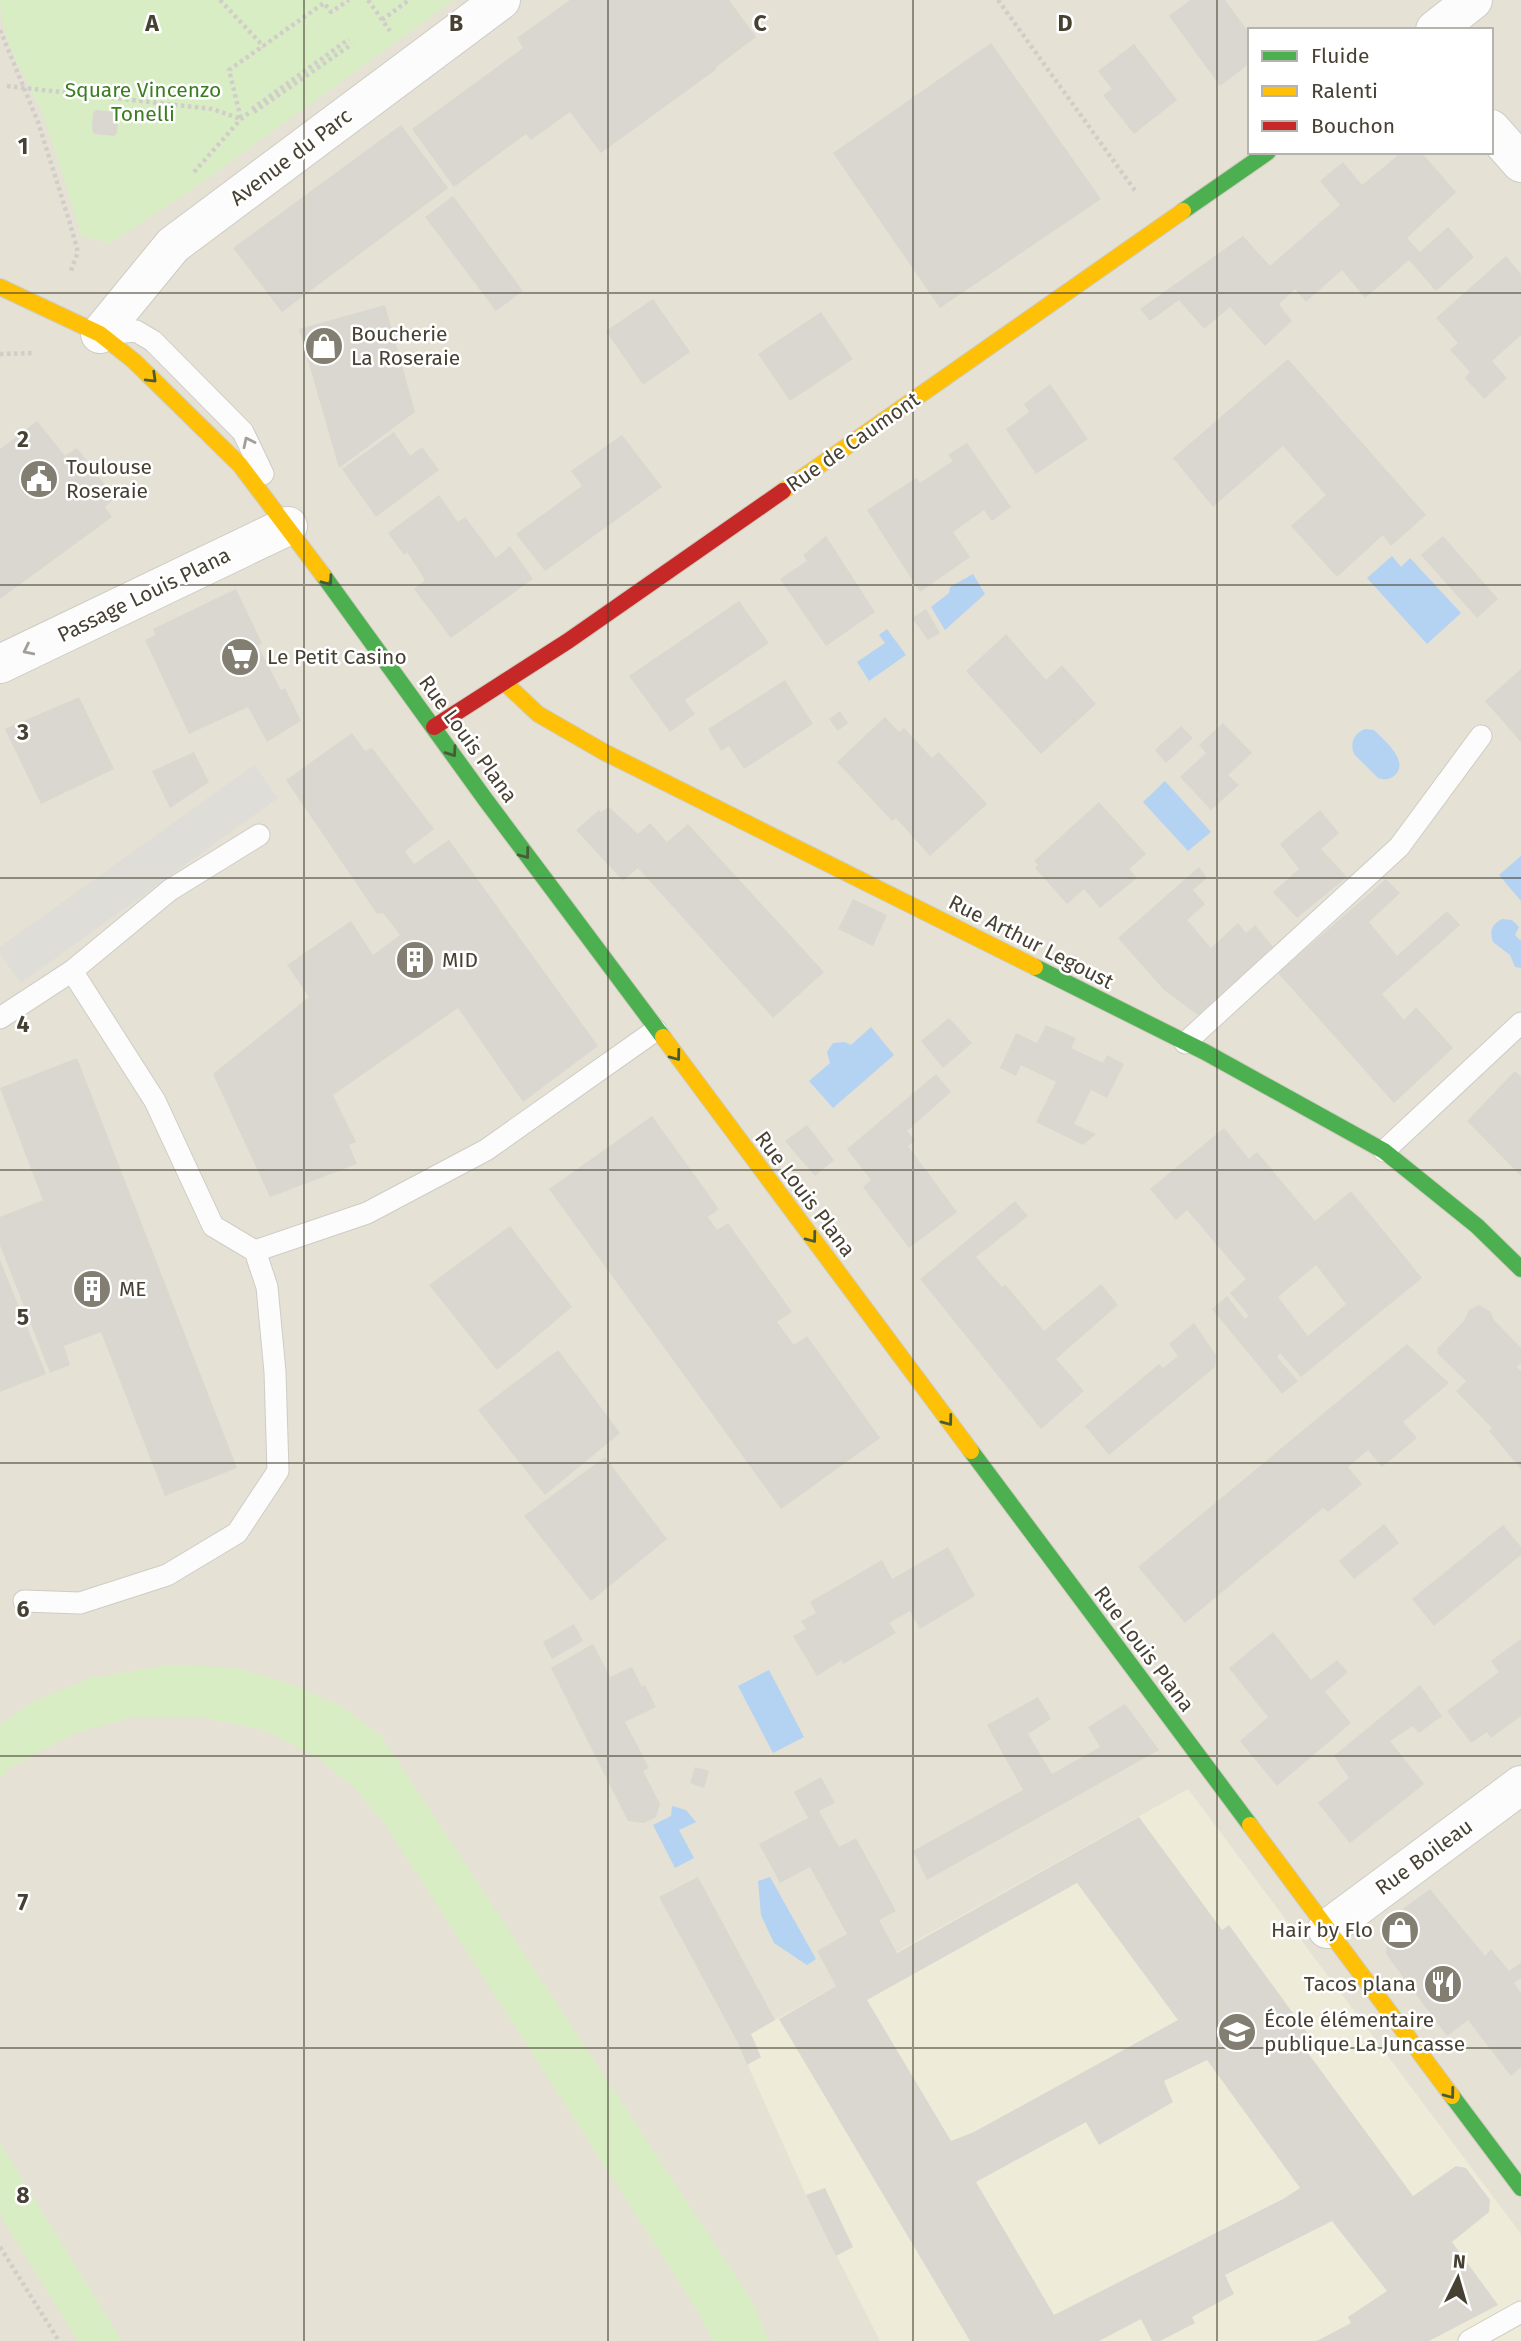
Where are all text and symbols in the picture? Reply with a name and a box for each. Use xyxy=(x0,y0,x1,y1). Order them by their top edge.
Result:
text: A xyxy=(144,9,159,37)
text: B xyxy=(449,9,463,37)
text: C xyxy=(753,9,767,37)
text: D xyxy=(1058,9,1073,37)
legend xyxy=(1248,28,1493,154)
text: Fluide xyxy=(1311,43,1369,69)
park label: Square Vincenzo Tonelli xyxy=(65,77,221,127)
text: Ralenti xyxy=(1311,78,1378,104)
street label: Avenue du Parc xyxy=(225,103,357,211)
text: Bouchon xyxy=(1311,113,1395,139)
text: 1 xyxy=(18,132,28,160)
place label: Boucherie La Roseraie xyxy=(351,321,460,371)
shop icon: Boucherie La Roseraie xyxy=(303,325,345,367)
one-way arrow xyxy=(143,370,156,383)
street label: Rue de Caumont xyxy=(781,386,925,498)
text: 2 xyxy=(17,425,29,453)
one-way arrow xyxy=(242,437,256,449)
place label: Toulouse Roseraie xyxy=(66,454,152,504)
public building icon: Toulouse Roseraie xyxy=(18,458,60,500)
street label: Passage Louis Plana xyxy=(53,542,235,648)
one-way arrow xyxy=(320,573,333,586)
supermarket icon: Le Petit Casino xyxy=(219,636,261,678)
one-way arrow xyxy=(23,642,35,656)
place label: Le Petit Casino xyxy=(267,644,407,670)
street label: Rue Louis Plana xyxy=(413,670,523,808)
text: 3 xyxy=(16,718,29,746)
one-way arrow xyxy=(444,744,456,757)
one-way arrow xyxy=(517,846,530,858)
street label: Rue Arthur Legoust xyxy=(944,889,1118,995)
building icon: MID xyxy=(394,939,436,981)
place label: MID xyxy=(442,947,478,973)
text: 4 xyxy=(17,1010,30,1038)
one-way arrow xyxy=(667,1048,680,1061)
street label: Rue Louis Plana xyxy=(749,1126,861,1262)
one-way arrow xyxy=(803,1230,816,1243)
building icon: ME xyxy=(71,1268,113,1310)
place label: ME xyxy=(119,1276,147,1302)
text: 5 xyxy=(17,1303,29,1331)
one-way arrow xyxy=(939,1413,952,1425)
street label: Rue Louis Plana xyxy=(1088,1581,1200,1717)
text: 6 xyxy=(17,1595,30,1623)
street label: Rue Boileau xyxy=(1370,1813,1478,1901)
text: 7 xyxy=(18,1888,29,1916)
shop icon: Hair by Flo xyxy=(1379,1909,1421,1951)
place label: Hair by Flo xyxy=(1271,1917,1373,1943)
restaurant icon: Tacos plana xyxy=(1422,1963,1464,2005)
place label: Tacos plana xyxy=(1304,1971,1416,1997)
place label: École élémentaire publique La Juncasse xyxy=(1264,2007,1465,2057)
school or university icon: École élémentaire publique La Juncasse xyxy=(1216,2011,1258,2053)
one-way arrow xyxy=(1442,2086,1455,2099)
text: 8 xyxy=(16,2181,30,2209)
north arrow xyxy=(1423,2243,1493,2313)
text: N xyxy=(1452,2250,1467,2274)

